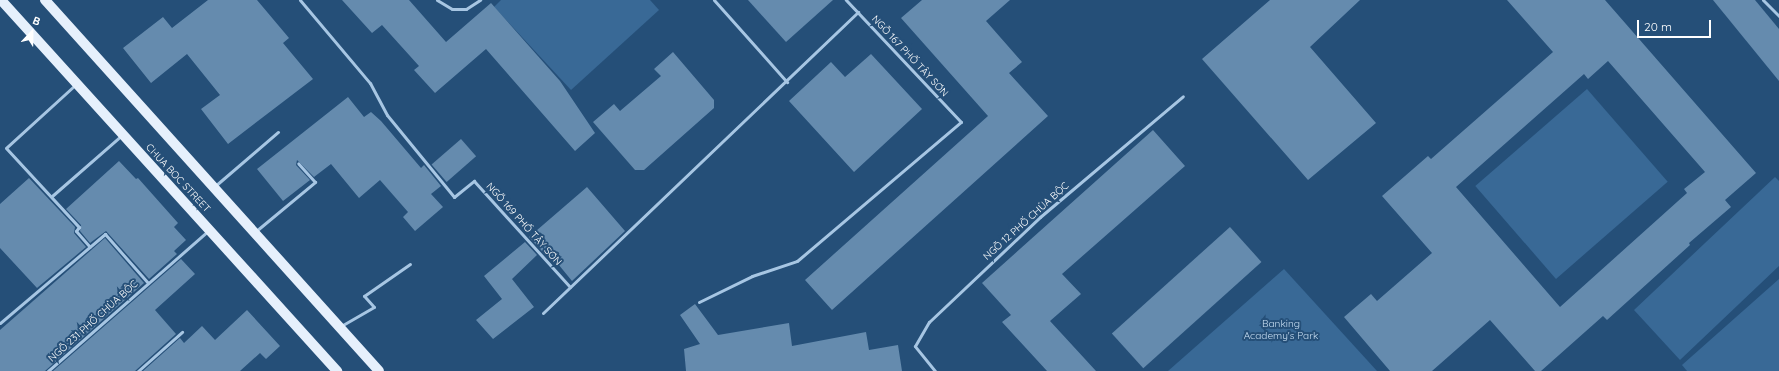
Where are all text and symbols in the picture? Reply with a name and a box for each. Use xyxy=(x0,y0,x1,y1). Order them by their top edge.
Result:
north arrow xyxy=(12,12,52,52)
scale bar xyxy=(1639,12,1713,38)
text: B xyxy=(31,13,42,29)
street label: NGÕ 167 PHỐ TÂY SƠN xyxy=(869,13,951,99)
text: 20 m xyxy=(1644,19,1672,34)
street label: CHUA BOC STREET xyxy=(143,141,213,215)
street label: NGÕ 12 PHỐ CHÙA BỘC xyxy=(981,179,1071,263)
street label: NGÕ 169 PHỐ TÂY SƠN xyxy=(484,180,564,268)
street label: NGÕ 231 PHỐ CHÙA BỘC xyxy=(46,278,140,364)
park label: Banking Academy's Park xyxy=(1244,317,1318,340)

